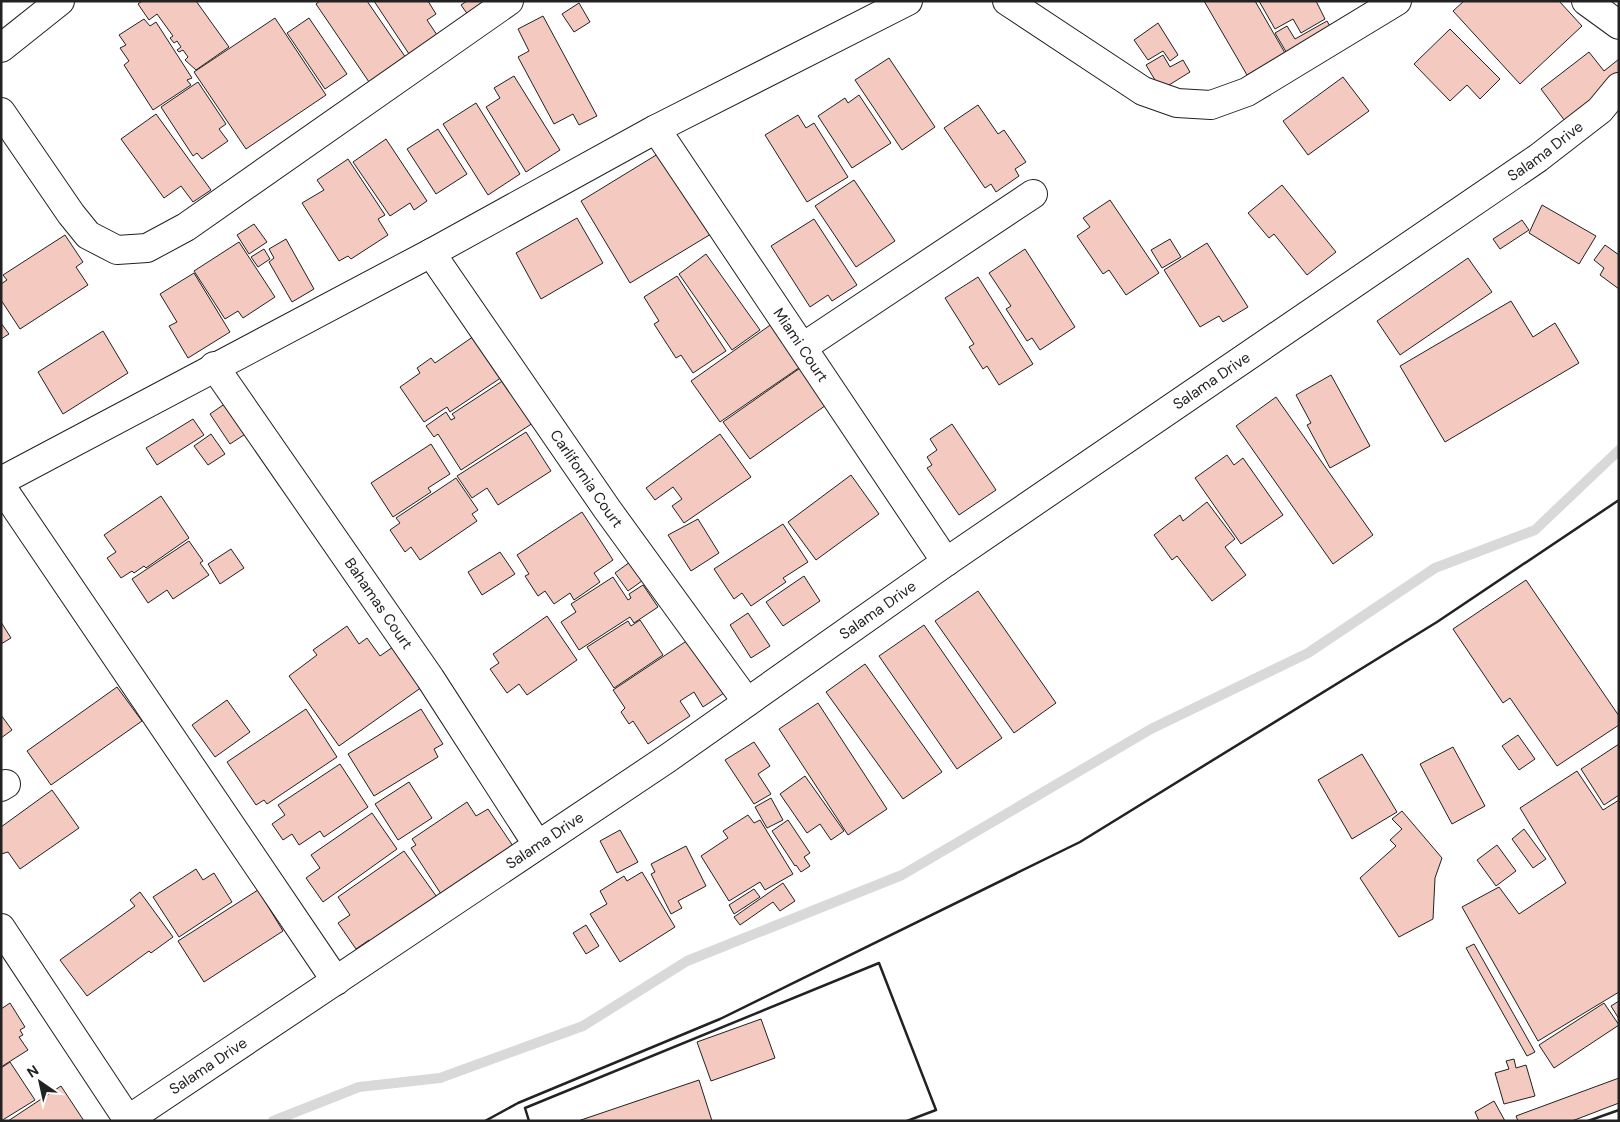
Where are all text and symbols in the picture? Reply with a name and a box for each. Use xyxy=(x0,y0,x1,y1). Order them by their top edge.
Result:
street label: Salama Drive xyxy=(1503,117,1587,186)
street label: Miami Court xyxy=(769,304,833,386)
street label: Salama Drive xyxy=(1169,347,1254,414)
street label: Carlifornia Court xyxy=(545,426,627,532)
street label: Bahamas Court xyxy=(340,554,417,653)
street label: Salama Drive xyxy=(835,576,920,644)
street label: Salama Drive xyxy=(502,807,588,874)
street label: Salama Drive xyxy=(166,1033,251,1099)
north arrow xyxy=(15,1057,65,1107)
text: N xyxy=(23,1061,42,1082)

